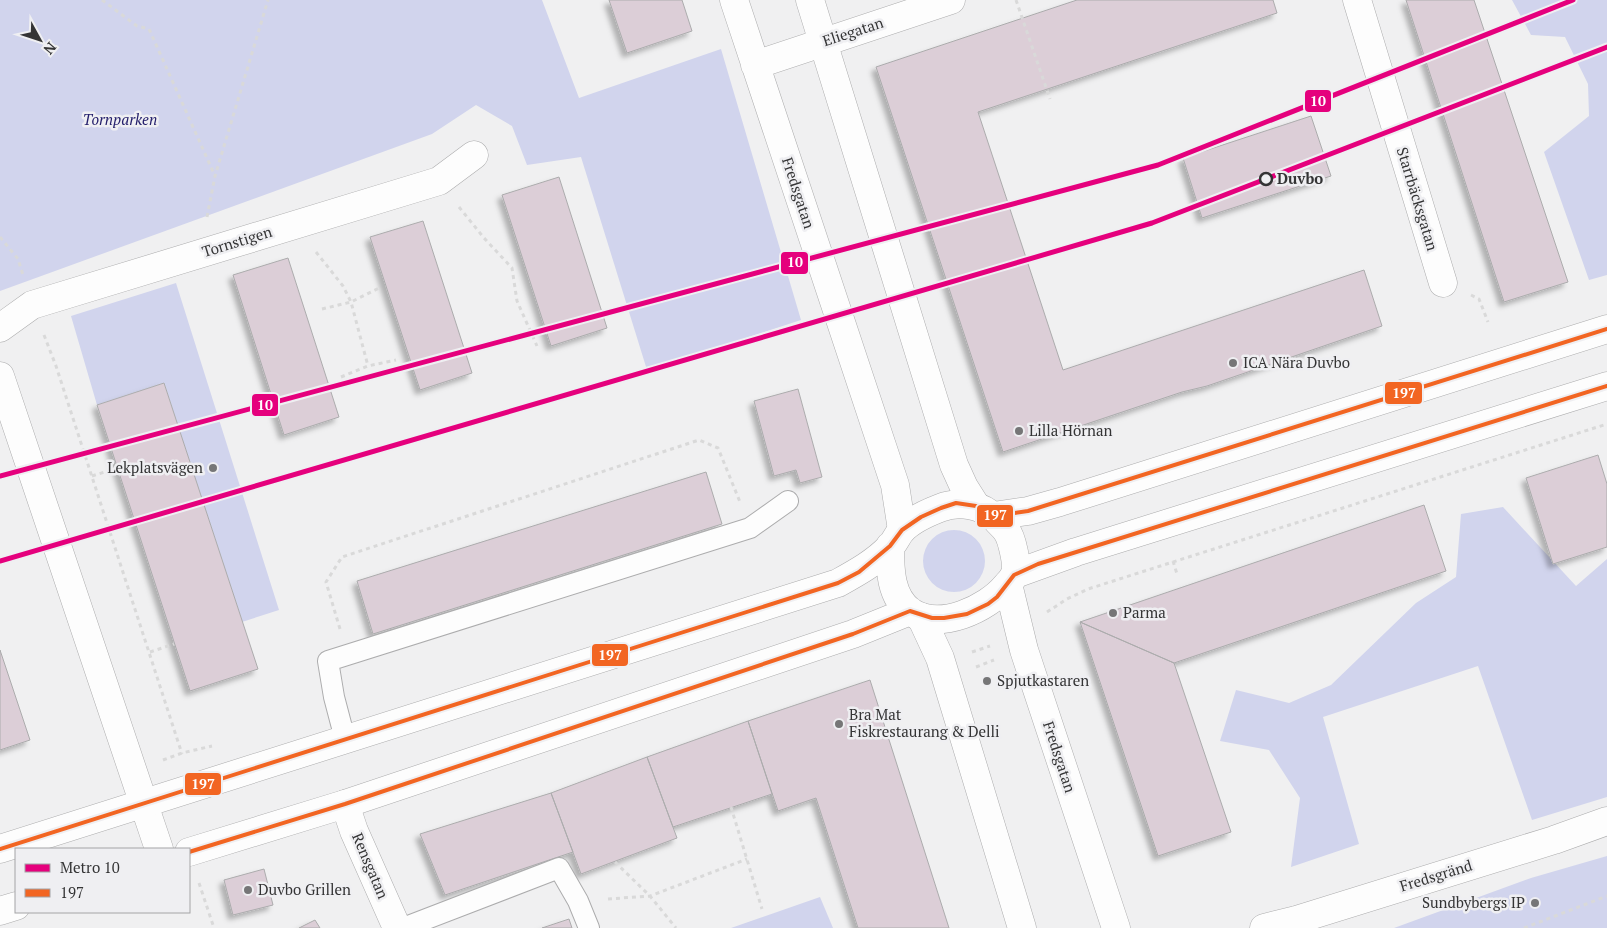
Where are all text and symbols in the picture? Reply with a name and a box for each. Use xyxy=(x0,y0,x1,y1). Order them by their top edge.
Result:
street label: Eliegatan xyxy=(820,12,886,50)
north arrow xyxy=(15,15,65,65)
text: N xyxy=(39,39,61,59)
line badge: 10 xyxy=(1304,89,1332,113)
text: 10 xyxy=(1310,91,1326,110)
park label: Tornparken xyxy=(83,109,157,129)
street label: Starrbäcksgatan xyxy=(1393,145,1443,253)
street label: Fredsgatan xyxy=(778,155,820,231)
place label: Duvbo xyxy=(1277,168,1323,188)
marker: Duvbo xyxy=(1259,172,1273,186)
street label: Tornstigen xyxy=(199,221,274,261)
line badge: 10 xyxy=(780,251,809,275)
text: 10 xyxy=(787,252,803,271)
place label: ICA Nära Duvbo xyxy=(1243,352,1350,372)
marker: ICA Nära Duvbo xyxy=(1227,357,1239,369)
line badge: 197 xyxy=(1384,381,1423,405)
text: 197 xyxy=(1392,383,1416,402)
line badge: 10 xyxy=(251,393,279,417)
text: 10 xyxy=(257,395,273,414)
place label: Lilla Hörnan xyxy=(1029,420,1112,440)
marker: Lilla Hörnan xyxy=(1013,425,1025,437)
place label: Lekplatsvägen xyxy=(107,457,203,477)
marker: Lekplatsvägen xyxy=(207,462,219,474)
line badge: 197 xyxy=(976,504,1014,528)
text: 197 xyxy=(983,505,1007,524)
place label: Parma xyxy=(1123,602,1166,622)
marker: Parma xyxy=(1107,607,1119,619)
line badge: 197 xyxy=(591,643,629,667)
text: 197 xyxy=(598,645,622,664)
place label: Spjutkastaren xyxy=(997,670,1089,690)
marker: Spjutkastaren xyxy=(981,675,993,687)
place label: Bra Mat Fiskrestaurang & Delli xyxy=(849,704,1000,741)
marker: Bra Mat Fiskrestaurang & Delli xyxy=(833,718,845,730)
street label: Fredsgatan xyxy=(1039,719,1081,795)
line badge: 197 xyxy=(184,772,222,796)
text: 197 xyxy=(191,774,215,793)
street label: Rensgatan xyxy=(348,830,394,902)
legend xyxy=(15,848,190,913)
street label: Fredsgränd xyxy=(1397,855,1474,896)
text: Metro 10 xyxy=(60,857,120,877)
place label: Duvbo Grillen xyxy=(258,879,351,899)
text: 197 xyxy=(60,882,84,902)
marker: Duvbo Grillen xyxy=(242,884,254,896)
place label: Sundbybergs IP xyxy=(1422,892,1525,912)
marker: Sundbybergs IP xyxy=(1529,897,1541,909)

